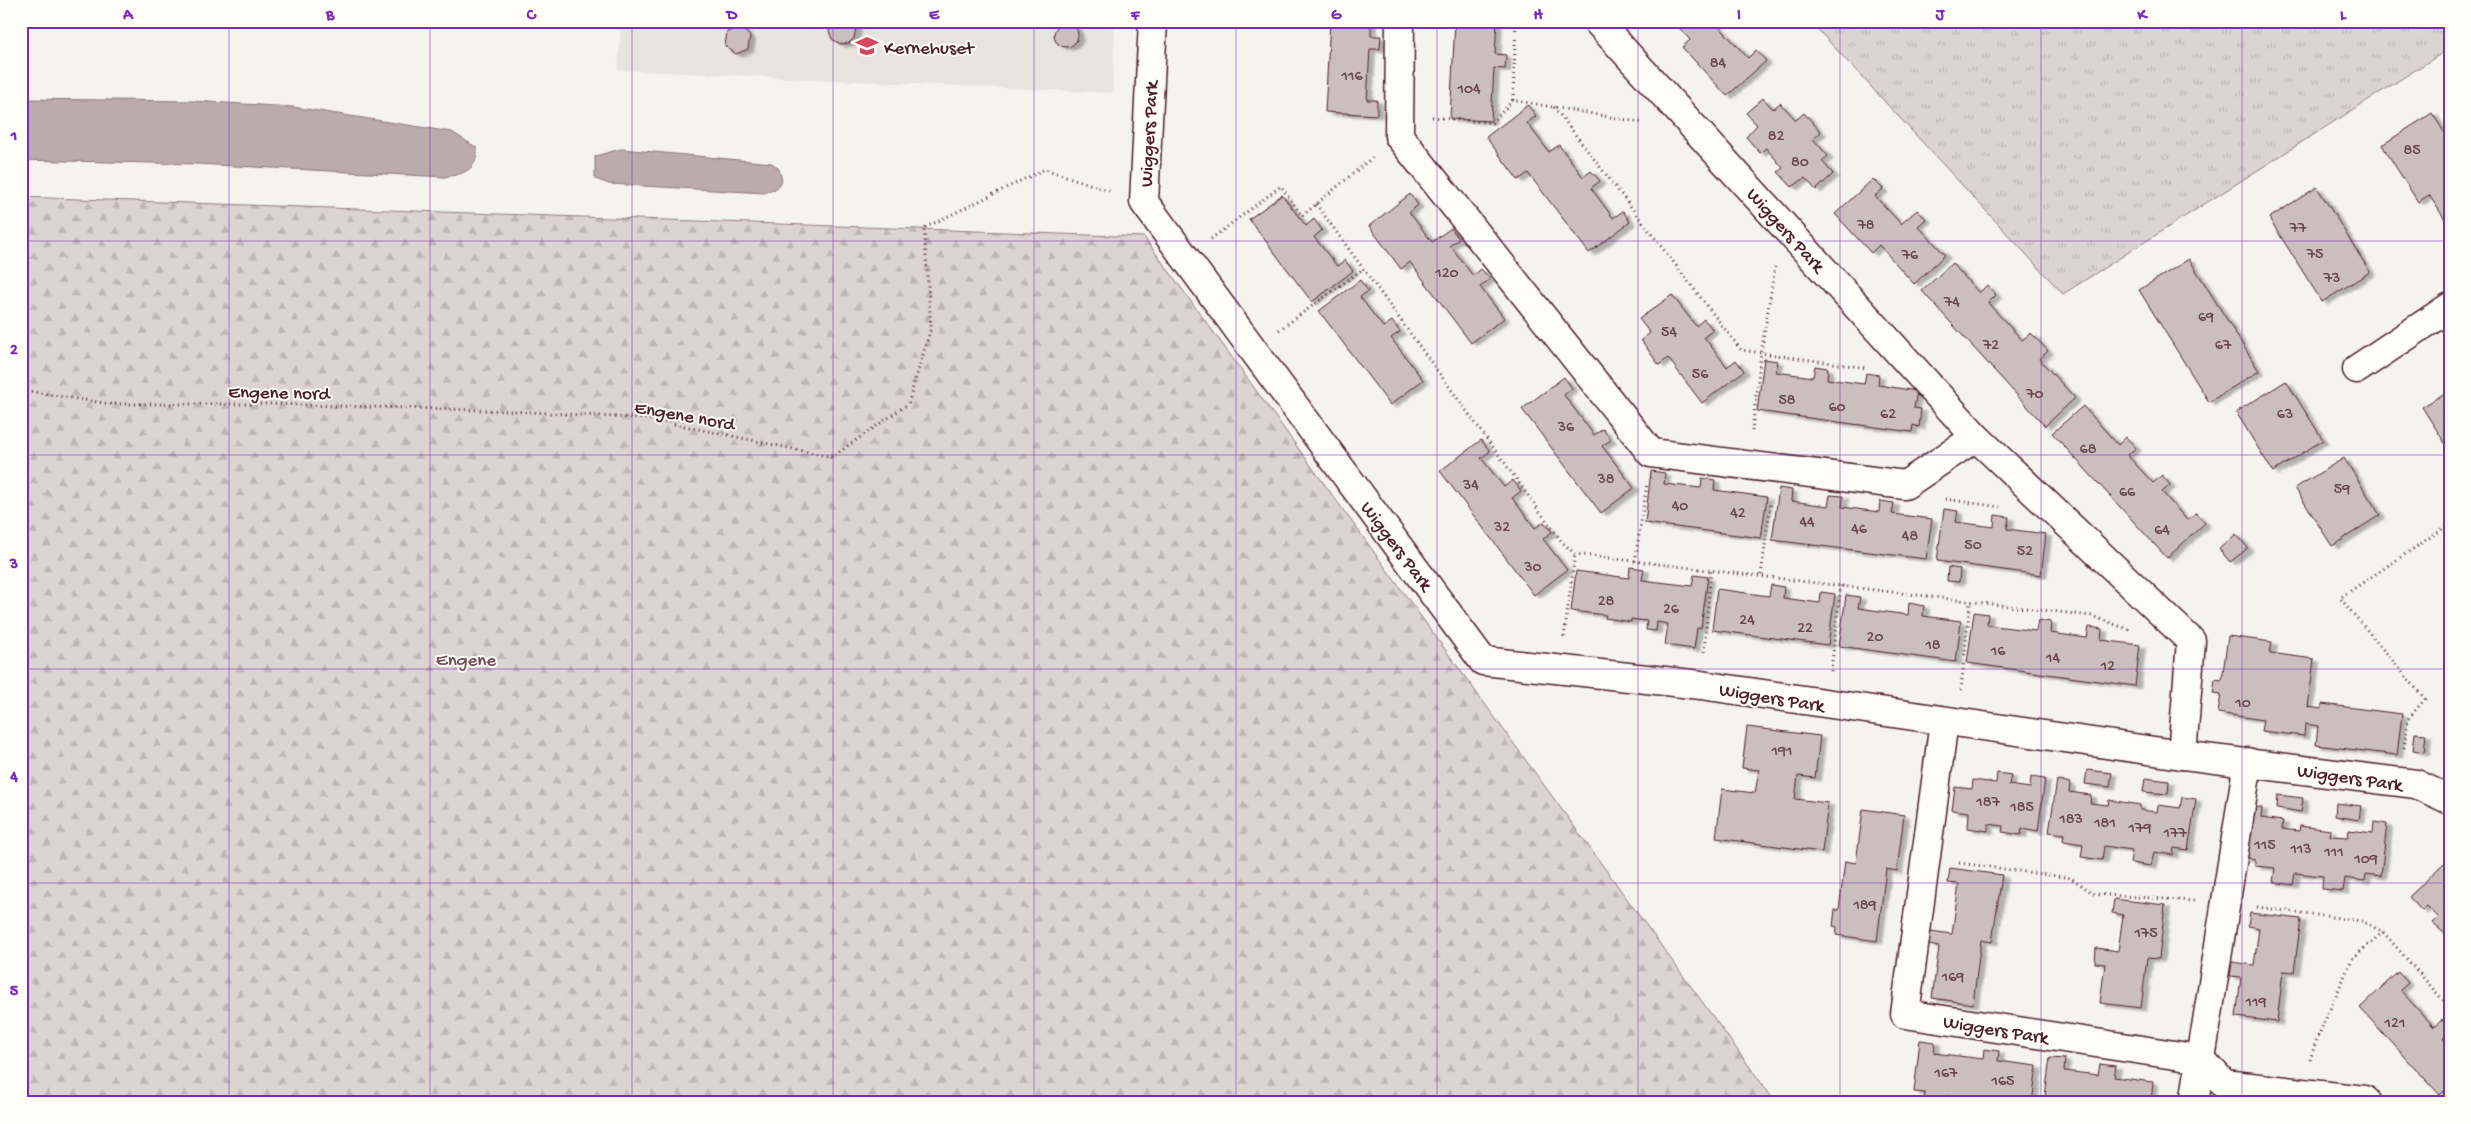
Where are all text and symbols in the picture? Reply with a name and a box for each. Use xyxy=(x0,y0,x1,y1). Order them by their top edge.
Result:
text: A xyxy=(122,7,134,26)
text: B xyxy=(325,7,335,26)
text: C xyxy=(526,7,537,26)
text: D xyxy=(725,7,738,26)
text: E xyxy=(929,7,940,26)
text: F xyxy=(1130,7,1141,26)
text: G xyxy=(1331,7,1342,26)
text: H xyxy=(1533,7,1543,26)
text: I xyxy=(1737,7,1741,26)
text: J xyxy=(1935,7,1946,26)
text: K xyxy=(2137,7,2149,26)
text: L xyxy=(2340,7,2347,26)
school or university icon: Kernehuset xyxy=(854,33,880,59)
place label: Kernehuset xyxy=(884,38,976,61)
house number: 84 xyxy=(1710,55,1727,74)
house number: 116 xyxy=(1340,68,1363,87)
street label: Wiggers Park xyxy=(1136,79,1165,188)
house number: 104 xyxy=(1456,81,1481,100)
text: 1 xyxy=(10,128,17,147)
house number: 82 xyxy=(1768,128,1784,147)
house number: 85 xyxy=(2403,142,2421,161)
house number: 80 xyxy=(1791,154,1809,173)
street label: Wiggers Park xyxy=(1740,184,1829,280)
house number: 78 xyxy=(1856,217,1875,236)
house number: 77 xyxy=(2289,220,2307,239)
house number: 75 xyxy=(2306,246,2323,265)
house number: 76 xyxy=(1901,247,1919,266)
house number: 120 xyxy=(1434,265,1459,284)
house number: 73 xyxy=(2323,270,2340,289)
house number: 74 xyxy=(1943,294,1960,313)
house number: 69 xyxy=(2198,309,2214,328)
house number: 54 xyxy=(1661,324,1677,343)
house number: 72 xyxy=(1982,337,1999,356)
house number: 67 xyxy=(2215,337,2232,356)
text: 2 xyxy=(10,342,18,361)
house number: 56 xyxy=(1692,366,1709,385)
street label: Engene nord xyxy=(228,382,332,407)
house number: 70 xyxy=(2025,386,2044,405)
house number: 58 xyxy=(1778,392,1796,411)
street label: Engene nord xyxy=(632,397,738,438)
house number: 60 xyxy=(1828,399,1846,418)
house number: 62 xyxy=(1880,406,1896,425)
house number: 63 xyxy=(2277,406,2293,425)
house number: 36 xyxy=(1557,419,1575,438)
house number: 68 xyxy=(2080,441,2097,460)
house number: 38 xyxy=(1596,471,1615,490)
house number: 34 xyxy=(1462,477,1479,496)
house number: 59 xyxy=(2334,481,2350,500)
house number: 66 xyxy=(2119,484,2136,503)
street label: Wiggers Park xyxy=(1354,498,1437,598)
house number: 40 xyxy=(1672,498,1688,517)
house number: 42 xyxy=(1730,505,1746,524)
house number: 44 xyxy=(1799,514,1815,533)
house number: 32 xyxy=(1493,519,1510,538)
house number: 46 xyxy=(1851,521,1868,540)
house number: 64 xyxy=(2154,522,2170,541)
house number: 48 xyxy=(1902,528,1918,547)
house number: 50 xyxy=(1964,537,1982,556)
house number: 52 xyxy=(2017,543,2033,562)
text: 3 xyxy=(9,556,18,575)
house number: 30 xyxy=(1523,559,1542,578)
house number: 28 xyxy=(1598,593,1615,612)
house number: 26 xyxy=(1663,601,1680,620)
house number: 24 xyxy=(1739,612,1755,631)
house number: 22 xyxy=(1797,620,1813,639)
house number: 20 xyxy=(1867,629,1883,648)
house number: 18 xyxy=(1924,637,1941,656)
house number: 16 xyxy=(1990,643,2006,662)
park label: Engene xyxy=(436,650,496,673)
house number: 14 xyxy=(2045,650,2060,669)
house number: 12 xyxy=(2100,658,2115,677)
street label: Wiggers Park xyxy=(1717,680,1827,719)
house number: 10 xyxy=(2234,695,2251,714)
house number: 191 xyxy=(1771,743,1792,762)
street label: Wiggers Park xyxy=(2295,761,2405,798)
text: 4 xyxy=(9,769,18,788)
house number: 187 xyxy=(1975,794,2000,813)
house number: 185 xyxy=(2009,799,2034,818)
house number: 183 xyxy=(2058,811,2083,830)
house number: 181 xyxy=(2093,815,2116,834)
house number: 179 xyxy=(2128,820,2151,839)
house number: 177 xyxy=(2162,825,2187,844)
house number: 115 xyxy=(2253,837,2276,856)
house number: 113 xyxy=(2289,841,2312,860)
house number: 111 xyxy=(2323,844,2344,863)
house number: 109 xyxy=(2353,851,2378,870)
house number: 189 xyxy=(1852,897,1877,916)
house number: 175 xyxy=(2133,925,2158,944)
house number: 169 xyxy=(1941,969,1964,988)
text: 5 xyxy=(10,983,19,1002)
house number: 119 xyxy=(2245,994,2266,1013)
street label: Wiggers Park xyxy=(1941,1012,2051,1051)
house number: 121 xyxy=(2384,1015,2405,1034)
house number: 167 xyxy=(1934,1065,1958,1084)
house number: 165 xyxy=(1991,1073,2014,1092)

